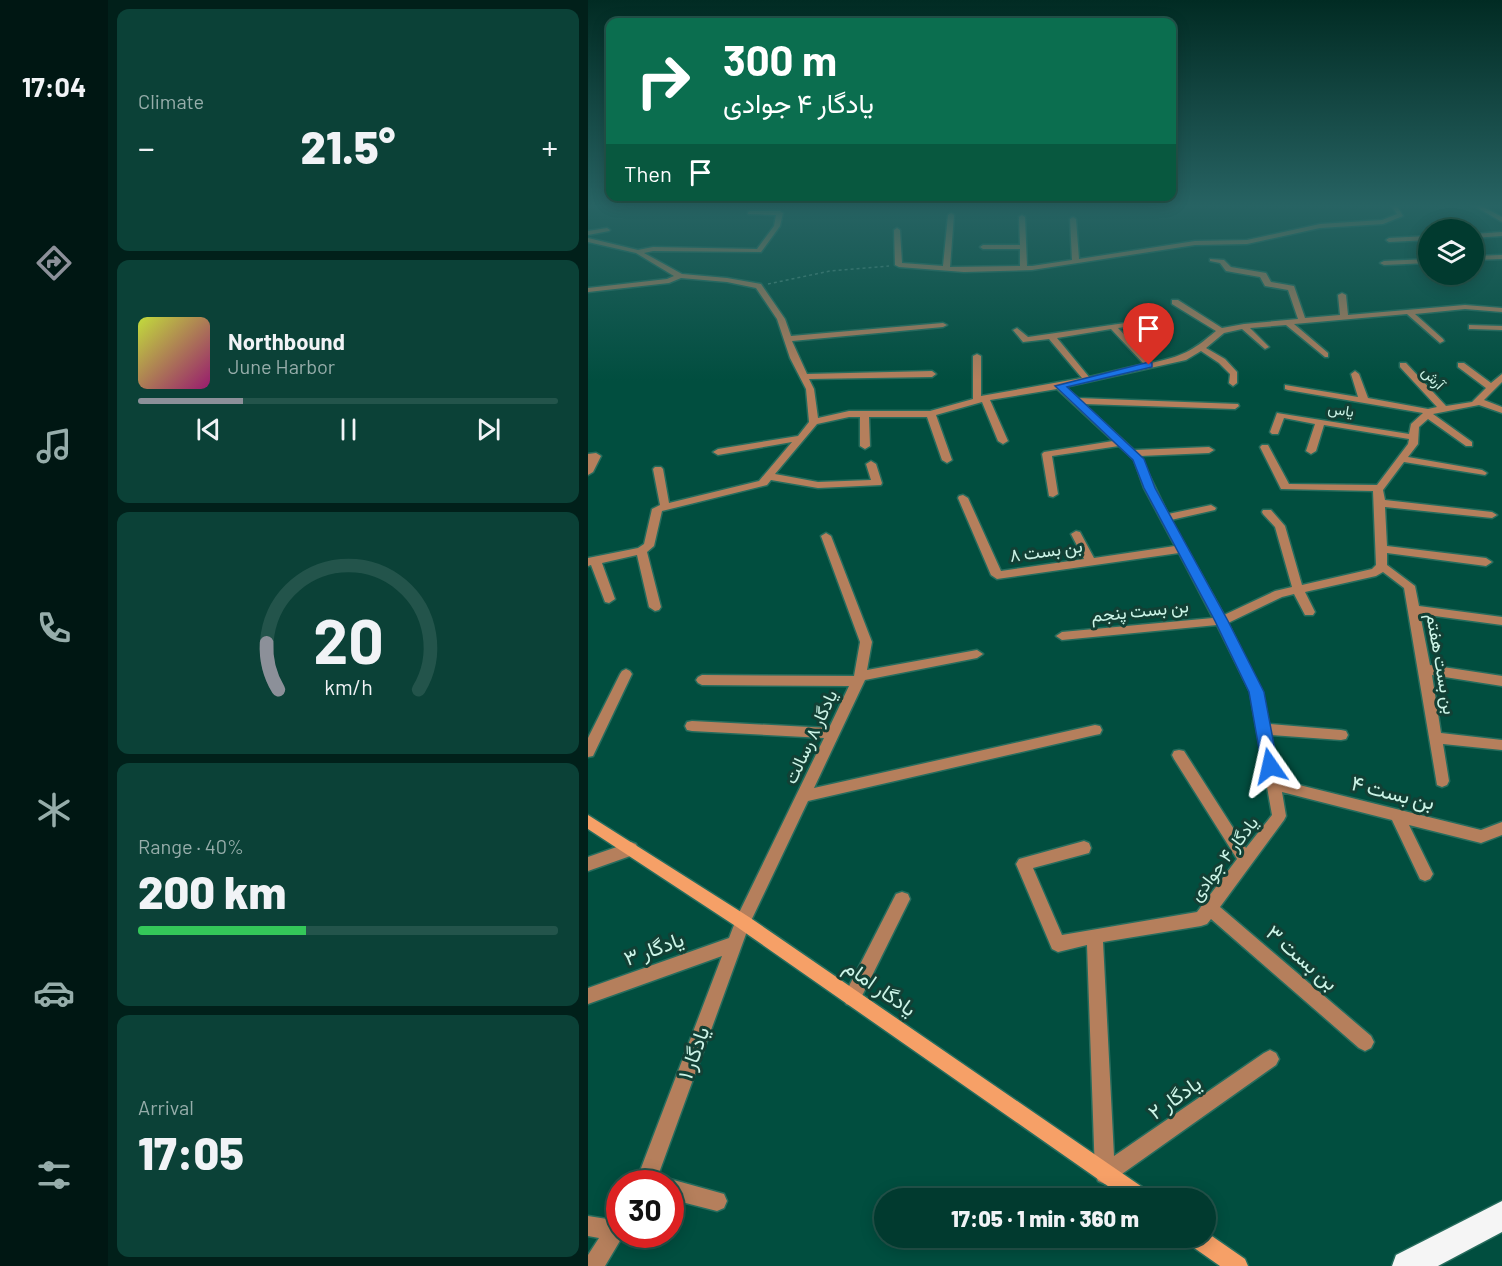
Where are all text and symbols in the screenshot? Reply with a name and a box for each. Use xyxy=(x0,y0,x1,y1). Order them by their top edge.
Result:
text: 300 m xyxy=(723,34,837,84)
icon: right xyxy=(624,42,702,120)
text: 17:04 xyxy=(22,70,86,102)
text: یادگار ۴ جوادی xyxy=(723,86,874,118)
text: Climate xyxy=(138,89,204,113)
text: 21.5° xyxy=(301,119,395,173)
text: − xyxy=(138,127,155,167)
text: + xyxy=(542,127,558,167)
icon: arrive xyxy=(684,156,717,189)
text: Then xyxy=(624,160,672,186)
map controls xyxy=(1418,219,1484,285)
button: layers xyxy=(1418,219,1484,285)
icon: directions xyxy=(33,242,75,284)
pin xyxy=(1123,303,1174,365)
icon: arrive xyxy=(1132,312,1165,345)
text: Northbound xyxy=(228,328,345,354)
text: June Harbor xyxy=(228,354,335,378)
street label: آرش xyxy=(1417,362,1450,395)
street label: یاس xyxy=(1326,398,1356,422)
icon: previous xyxy=(192,413,225,446)
icon: pause xyxy=(332,413,365,446)
icon: next xyxy=(472,413,505,446)
icon: music xyxy=(33,425,75,467)
street label: بن بست ۸ xyxy=(1008,534,1084,567)
street label: بن بست پنجم xyxy=(1090,594,1190,628)
text: 20 xyxy=(313,602,383,676)
icon: phone xyxy=(33,607,75,649)
street label: بن بست هفتم xyxy=(1420,612,1462,716)
text: km/h xyxy=(324,674,372,699)
street label: یادگار ۸ رسالت xyxy=(779,686,842,787)
position arrow xyxy=(1238,734,1302,798)
street label: بن بست ۴ xyxy=(1349,769,1438,815)
icon: climate xyxy=(33,789,75,831)
street label: یادگار ۴ جوادی xyxy=(1184,812,1263,906)
text: Range · 40% xyxy=(138,834,244,858)
text: 200 km xyxy=(138,864,286,918)
street label: بن بست ۳ xyxy=(1261,919,1344,996)
street label: یادگار ۳ xyxy=(620,925,688,972)
street label: یادگار امام xyxy=(838,953,922,1023)
icon: car xyxy=(33,972,75,1014)
street label: یادگار ۱ xyxy=(672,1023,715,1083)
street label: یادگار ۲ xyxy=(1143,1070,1207,1126)
text: Arrival xyxy=(138,1095,194,1119)
text: 17:05 xyxy=(138,1125,244,1179)
icon: filters xyxy=(33,1154,75,1196)
speed limit sign: 30 xyxy=(606,1170,684,1248)
text: 17:05 · 1 min · 360 m xyxy=(951,1205,1139,1231)

